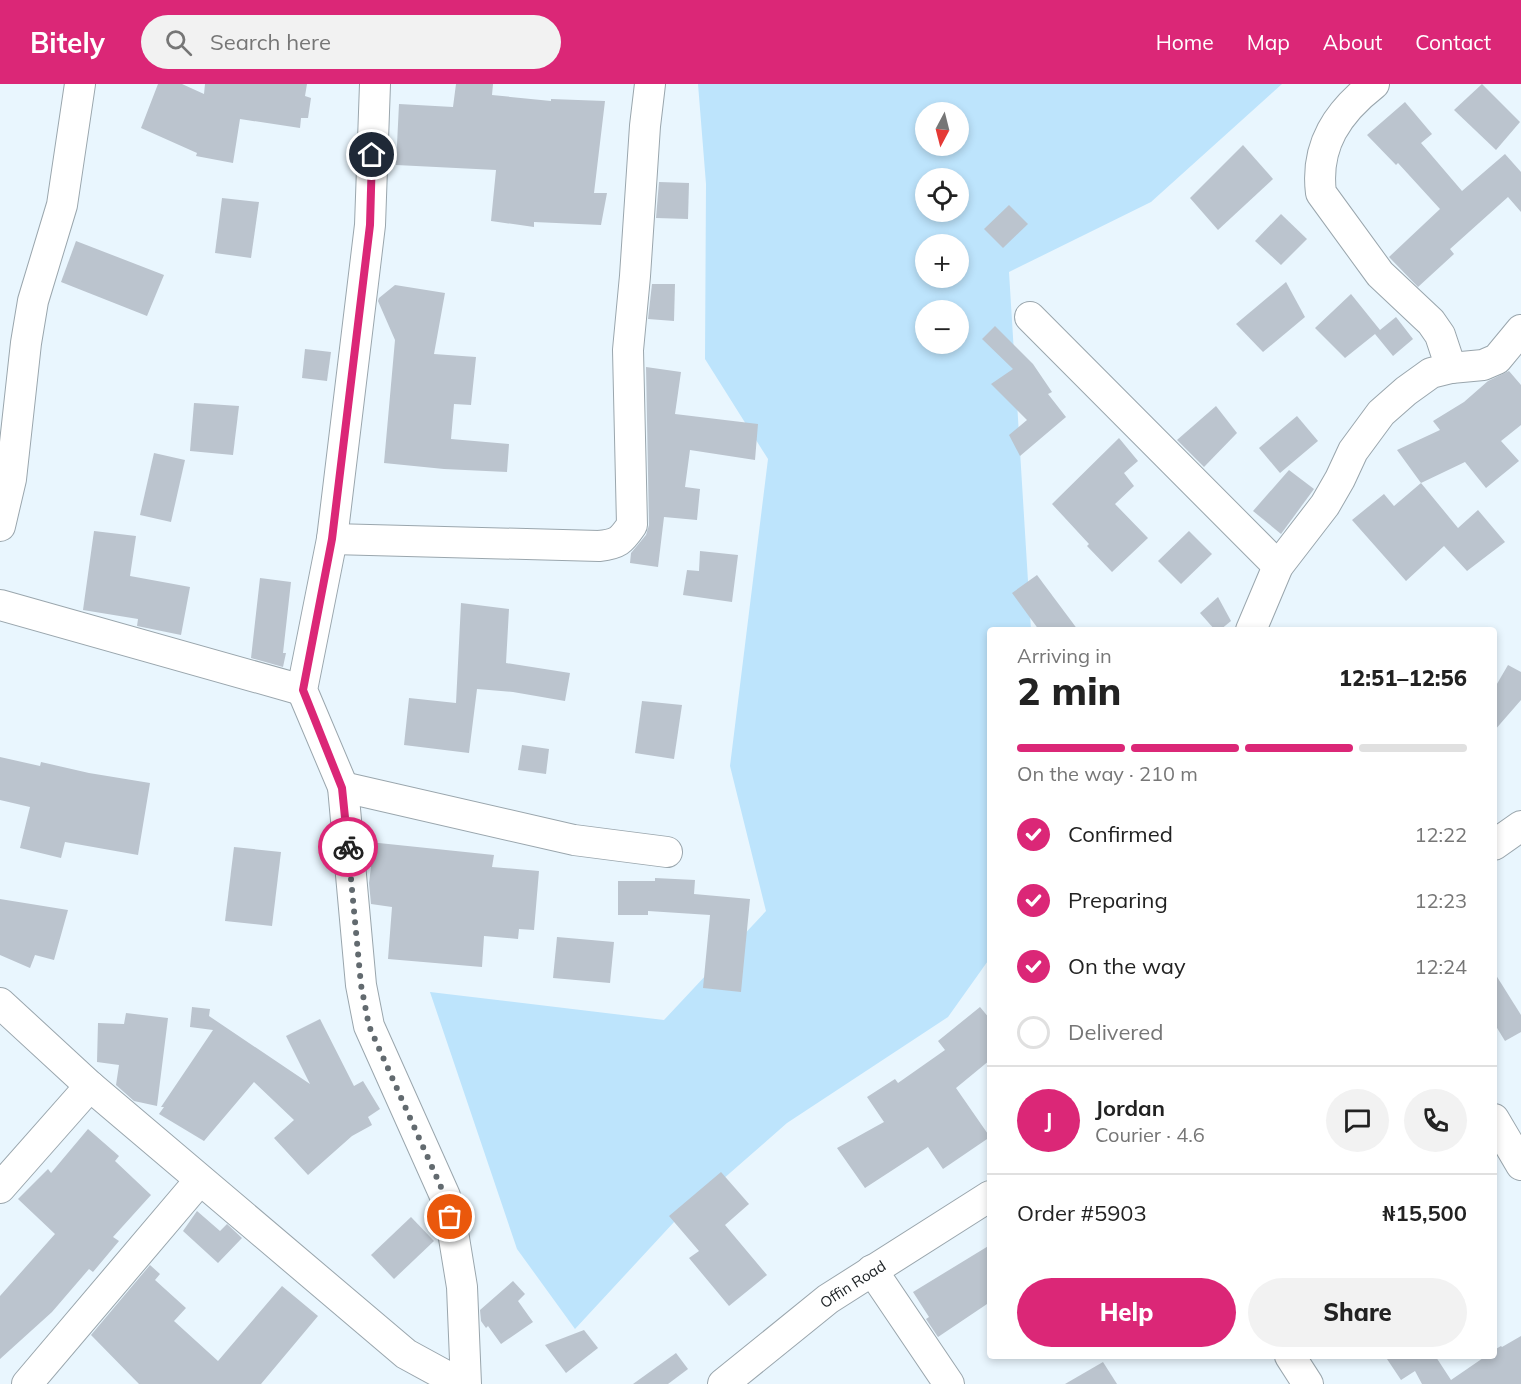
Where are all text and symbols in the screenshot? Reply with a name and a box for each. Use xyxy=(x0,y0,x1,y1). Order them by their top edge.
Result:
search box xyxy=(141,15,561,69)
text: Bitely xyxy=(30,25,105,60)
icon: search xyxy=(162,26,195,59)
text: Search here xyxy=(210,28,331,56)
text: Home xyxy=(1156,29,1214,55)
text: Map xyxy=(1247,29,1290,55)
text: About xyxy=(1323,29,1382,55)
text: Contact xyxy=(1415,29,1491,55)
north arrow xyxy=(915,102,969,156)
map controls xyxy=(915,102,969,354)
pin xyxy=(346,129,397,180)
icon: home xyxy=(355,138,388,171)
button: locate xyxy=(915,168,969,222)
button: + xyxy=(915,234,969,288)
button: − xyxy=(915,300,969,354)
text: Arriving in xyxy=(1017,643,1112,668)
text: 12:51–12:56 xyxy=(1339,664,1467,692)
text: 2 min xyxy=(1017,666,1122,715)
text: On the way · 210 m xyxy=(1017,761,1198,786)
courier xyxy=(318,817,378,877)
icon: check xyxy=(1017,818,1050,851)
text: Confirmed xyxy=(1068,820,1173,848)
text: 12:22 xyxy=(1414,822,1467,847)
icon: bike xyxy=(332,831,365,864)
icon: check xyxy=(1017,884,1050,917)
text: Preparing xyxy=(1068,886,1168,914)
text: 12:23 xyxy=(1414,888,1467,913)
icon: check xyxy=(1017,950,1050,983)
text: On the way xyxy=(1068,952,1186,980)
text: 12:24 xyxy=(1414,954,1467,979)
text: Delivered xyxy=(1068,1018,1163,1046)
button: chat xyxy=(1326,1089,1389,1152)
button: phone xyxy=(1404,1089,1467,1152)
text: Jordan xyxy=(1095,1094,1165,1122)
text: J xyxy=(1045,1106,1052,1134)
text: Courier · 4.6 xyxy=(1095,1122,1205,1147)
pin xyxy=(424,1191,475,1242)
text: Order #5903 xyxy=(1017,1199,1147,1227)
text: ₦15,500 xyxy=(1382,1199,1467,1227)
icon: bag xyxy=(433,1200,466,1233)
street label: Offin Road xyxy=(815,1255,889,1312)
button: Help xyxy=(1017,1278,1236,1347)
button: Share xyxy=(1248,1278,1467,1347)

